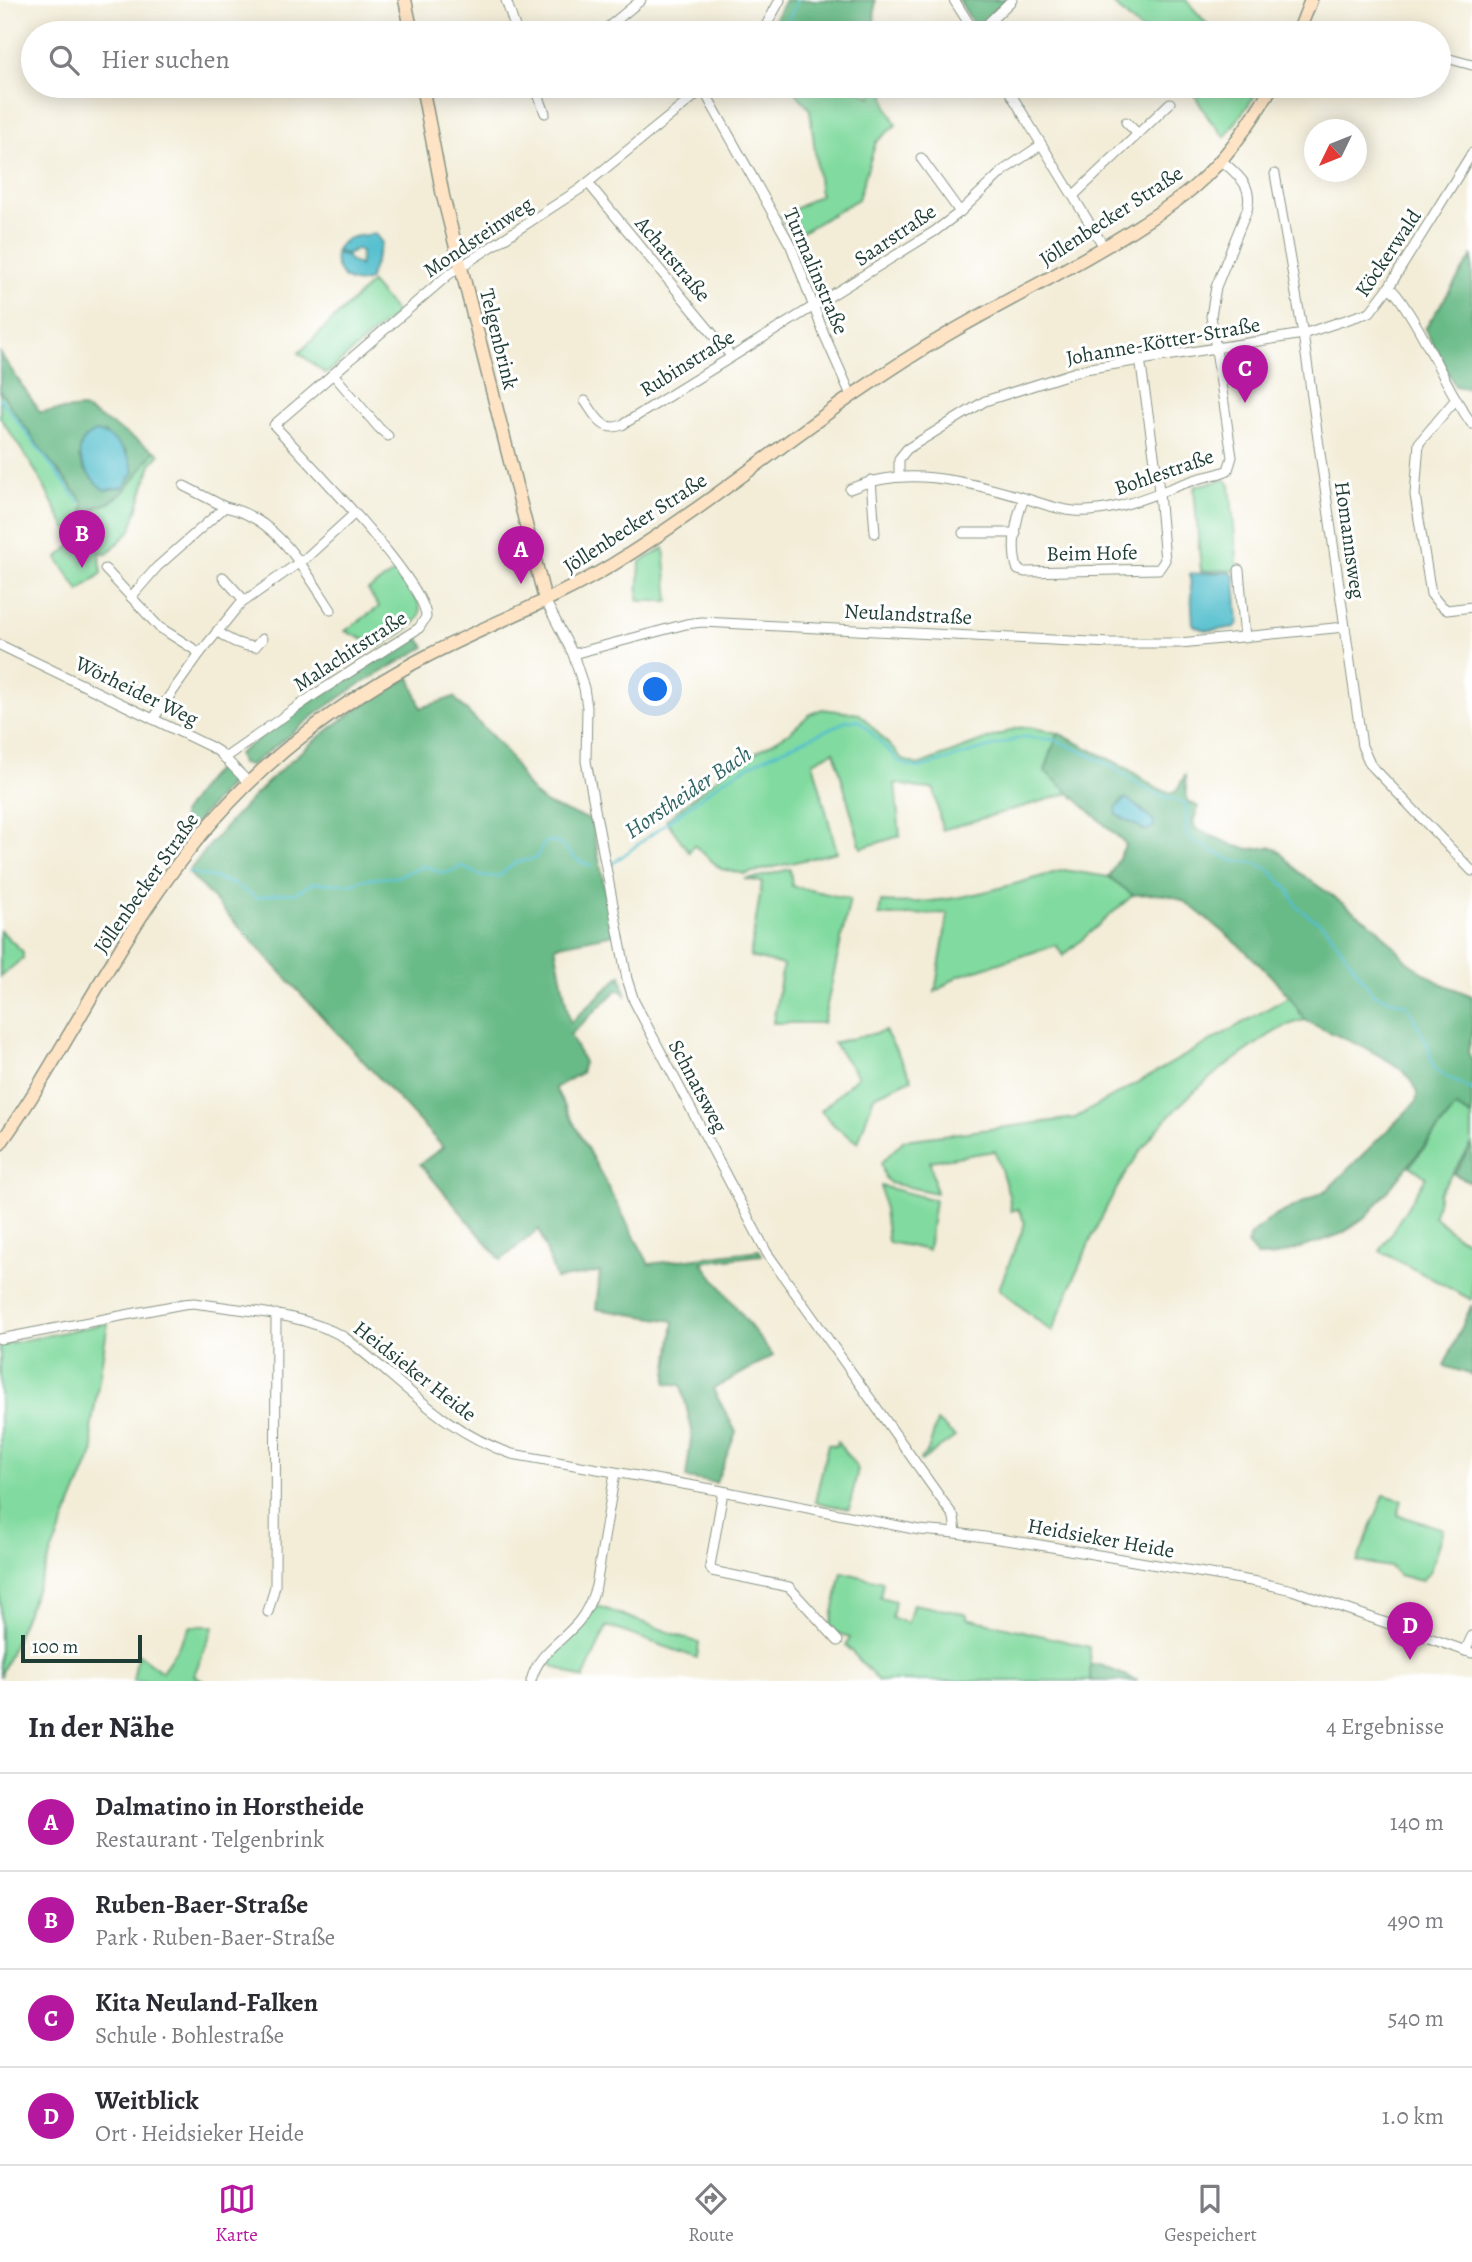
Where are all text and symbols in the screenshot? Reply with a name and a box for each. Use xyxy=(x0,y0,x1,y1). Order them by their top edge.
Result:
search box xyxy=(21,21,1451,98)
icon: search xyxy=(45,41,83,79)
text: Hier suchen xyxy=(101,42,230,77)
north arrow xyxy=(1304,119,1367,182)
street label: Jöllenbecker Straße xyxy=(1034,159,1188,273)
street label: Mondsteinweg xyxy=(418,190,539,284)
street label: Saarstraße xyxy=(849,197,941,273)
street label: Turmalinstraße xyxy=(777,203,855,339)
street label: Köckerwald xyxy=(1348,203,1428,302)
street label: Achatstraße xyxy=(628,210,717,308)
street label: Telgenbrink xyxy=(473,286,525,393)
street label: Johanne-Kötter-Straße xyxy=(1064,310,1262,372)
street label: Rubinstraße xyxy=(634,323,740,403)
pin: C xyxy=(1222,345,1268,403)
street label: Bohlestraße xyxy=(1111,442,1217,502)
street label: Jöllenbecker Straße xyxy=(558,466,712,580)
street label: Homannsweg xyxy=(1328,479,1372,601)
pin: B xyxy=(59,510,105,568)
pin: A xyxy=(498,526,544,584)
street label: Beim Hofe xyxy=(1046,538,1138,568)
street label: Neulandstraße xyxy=(843,597,973,631)
street label: Malachitstraße xyxy=(288,604,412,698)
street label: Wörheider Weg xyxy=(70,649,204,733)
your location xyxy=(638,672,672,706)
water label: Horstheider Bach xyxy=(618,738,758,846)
street label: Jöllenbecker Straße xyxy=(87,807,205,959)
street label: Schnatsweg xyxy=(662,1035,734,1138)
street label: Heidsieker Heide xyxy=(348,1314,482,1428)
street label: Heidsieker Heide xyxy=(1025,1511,1177,1565)
pin: D xyxy=(1387,1602,1433,1660)
scale bar xyxy=(21,1632,142,1664)
text: 100 m xyxy=(32,1634,78,1660)
text: In der Nähe xyxy=(28,1707,174,1747)
text: 4 Ergebnisse xyxy=(1326,1711,1444,1742)
text: Dalmatino in Horstheide xyxy=(95,1789,364,1824)
text: A xyxy=(44,1807,58,1838)
text: 140 m xyxy=(1390,1807,1444,1838)
text: Restaurant · Telgenbrink xyxy=(95,1824,324,1855)
text: Ruben-Baer-Straße xyxy=(95,1887,308,1922)
text: B xyxy=(44,1905,58,1936)
text: 490 m xyxy=(1387,1905,1444,1936)
text: Park · Ruben-Baer-Straße xyxy=(95,1922,335,1953)
text: Kita Neuland-Falken xyxy=(95,1985,318,2020)
text: C xyxy=(44,2003,58,2034)
text: 540 m xyxy=(1388,2003,1444,2034)
text: Schule · Bohlestraße xyxy=(95,2020,284,2051)
text: Weitblick xyxy=(95,2083,199,2118)
text: D xyxy=(43,2101,59,2132)
text: 1.0 km xyxy=(1382,2101,1444,2132)
text: Ort · Heidsieker Heide xyxy=(95,2118,304,2149)
tab: Karte xyxy=(215,2180,258,2248)
tab: Route xyxy=(688,2180,734,2248)
tab: Gespeichert xyxy=(1164,2180,1257,2248)

